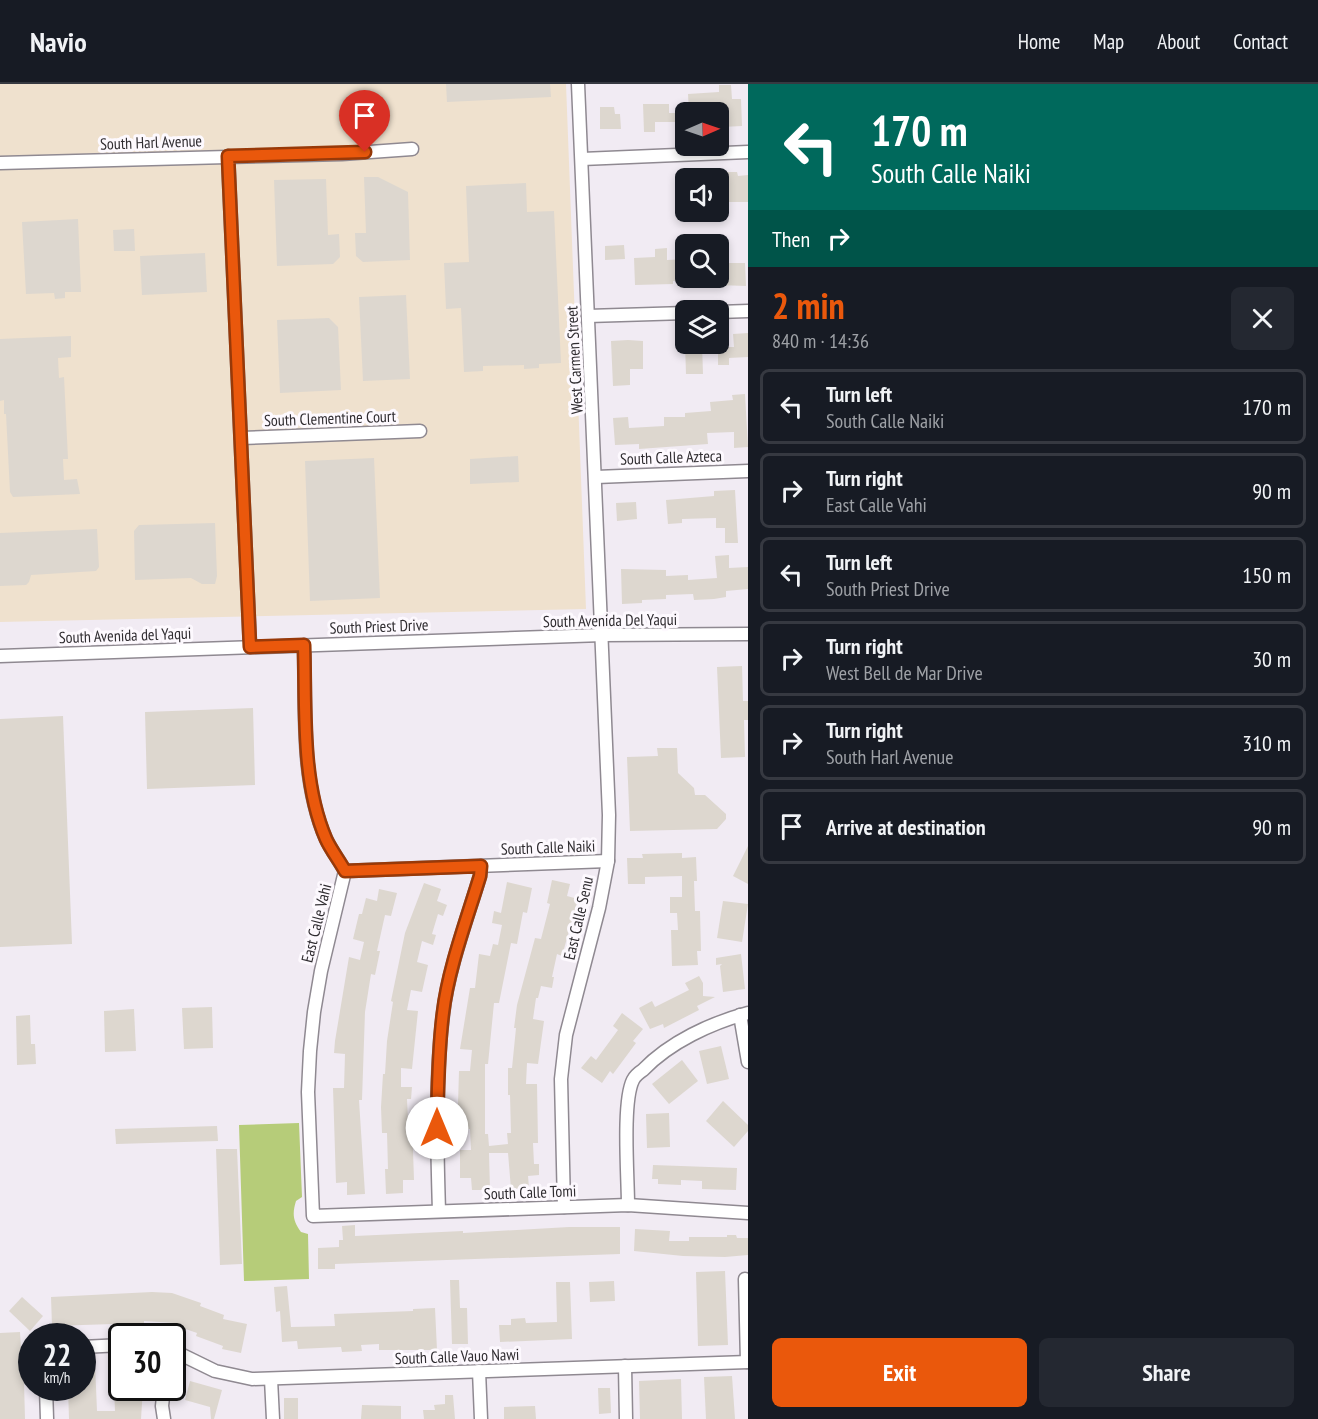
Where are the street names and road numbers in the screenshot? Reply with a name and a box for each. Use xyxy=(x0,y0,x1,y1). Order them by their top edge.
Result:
street label: South Harl Avenue xyxy=(100,130,202,154)
street label: West Carmen Street xyxy=(561,305,587,415)
street label: South Clementine Court xyxy=(264,406,397,430)
street label: South Calle Azteca xyxy=(620,445,722,469)
street label: South Avenida Del Yaqui xyxy=(543,609,677,631)
street label: South Priest Drive xyxy=(329,614,429,638)
street label: South Avenida del Yaqui xyxy=(58,623,192,647)
street label: South Calle Naiki xyxy=(500,835,596,859)
street label: East Calle Senu xyxy=(559,874,597,962)
street label: East Calle Vahi xyxy=(297,881,335,965)
street label: South Calle Tomi xyxy=(483,1180,577,1204)
street label: South Calle Vauo Nawi xyxy=(394,1344,520,1368)

